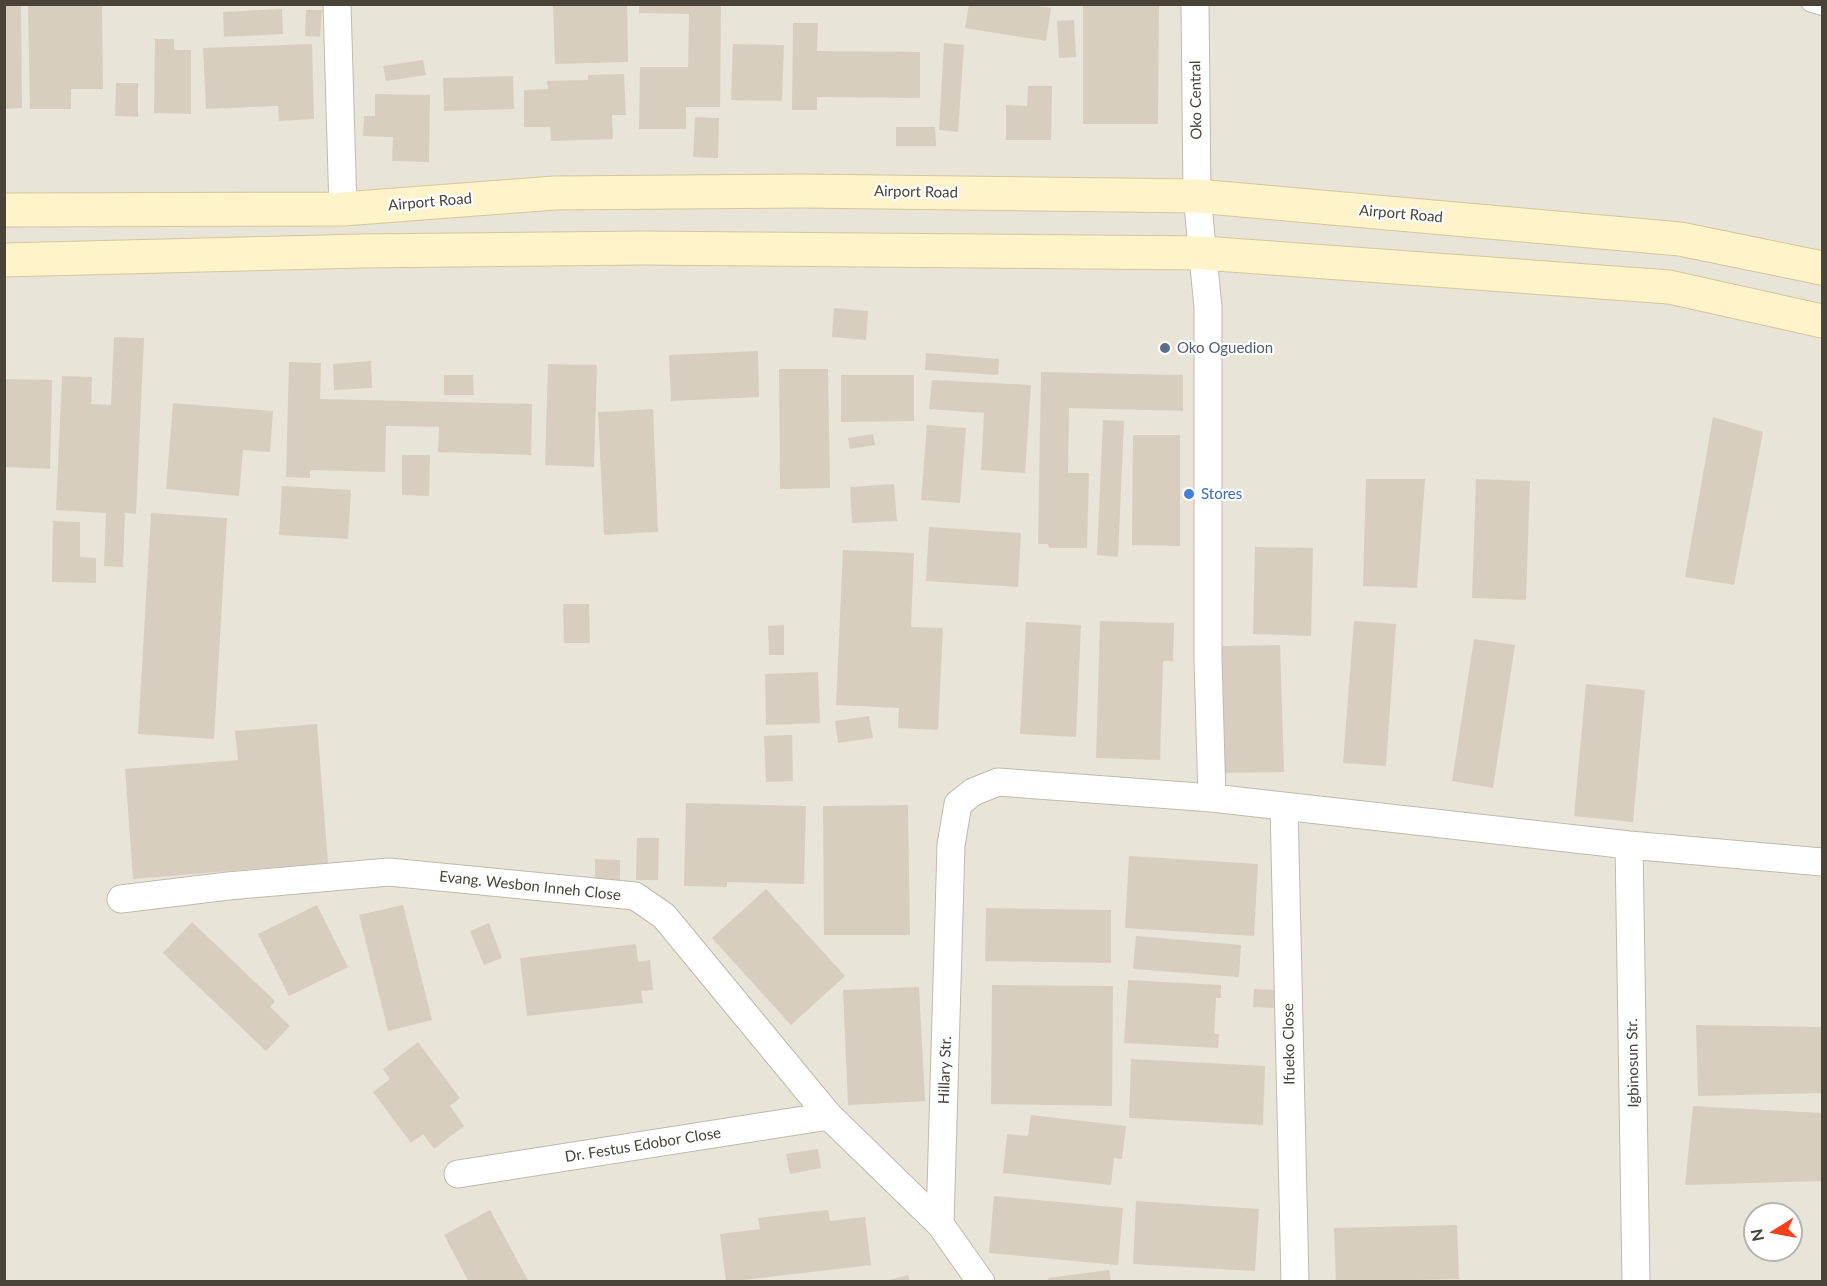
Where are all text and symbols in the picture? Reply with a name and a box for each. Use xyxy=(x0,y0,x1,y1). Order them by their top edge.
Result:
street label: Oko Central xyxy=(1186,60,1206,140)
street label: Airport Road xyxy=(874,182,958,202)
street label: Airport Road xyxy=(387,189,473,215)
street label: Airport Road xyxy=(1358,201,1444,227)
place label: Oko Oguedion xyxy=(1177,339,1273,357)
marker: Oko Oguedion xyxy=(1158,341,1172,355)
place label: Stores xyxy=(1201,485,1242,503)
marker: Stores xyxy=(1182,487,1196,501)
street label: Evang. Wesbon Inneh Close xyxy=(438,868,622,904)
street label: Ifueko Close xyxy=(1279,1003,1299,1085)
street label: Igbinosun Str. xyxy=(1623,1018,1643,1108)
street label: Hillary Str. xyxy=(935,1036,955,1104)
street label: Dr. Festus Edobor Close xyxy=(564,1124,722,1166)
north arrow xyxy=(1743,1202,1803,1262)
text: N xyxy=(1746,1227,1767,1243)

